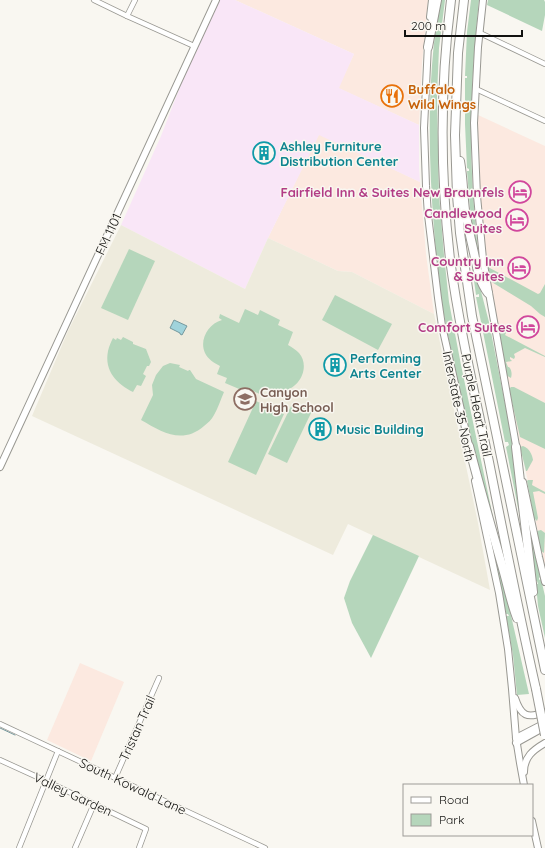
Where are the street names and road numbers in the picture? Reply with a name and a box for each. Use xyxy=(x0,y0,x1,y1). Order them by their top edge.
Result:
street label: FM 1101 xyxy=(91,211,125,257)
street label: Interstate 35 North xyxy=(439,349,479,463)
street label: Purple Heart Trail xyxy=(458,352,496,458)
street label: Tristan Trail xyxy=(115,693,159,763)
street label: South Kowald Lane xyxy=(77,754,189,818)
street label: Valley Garden xyxy=(31,769,115,819)

